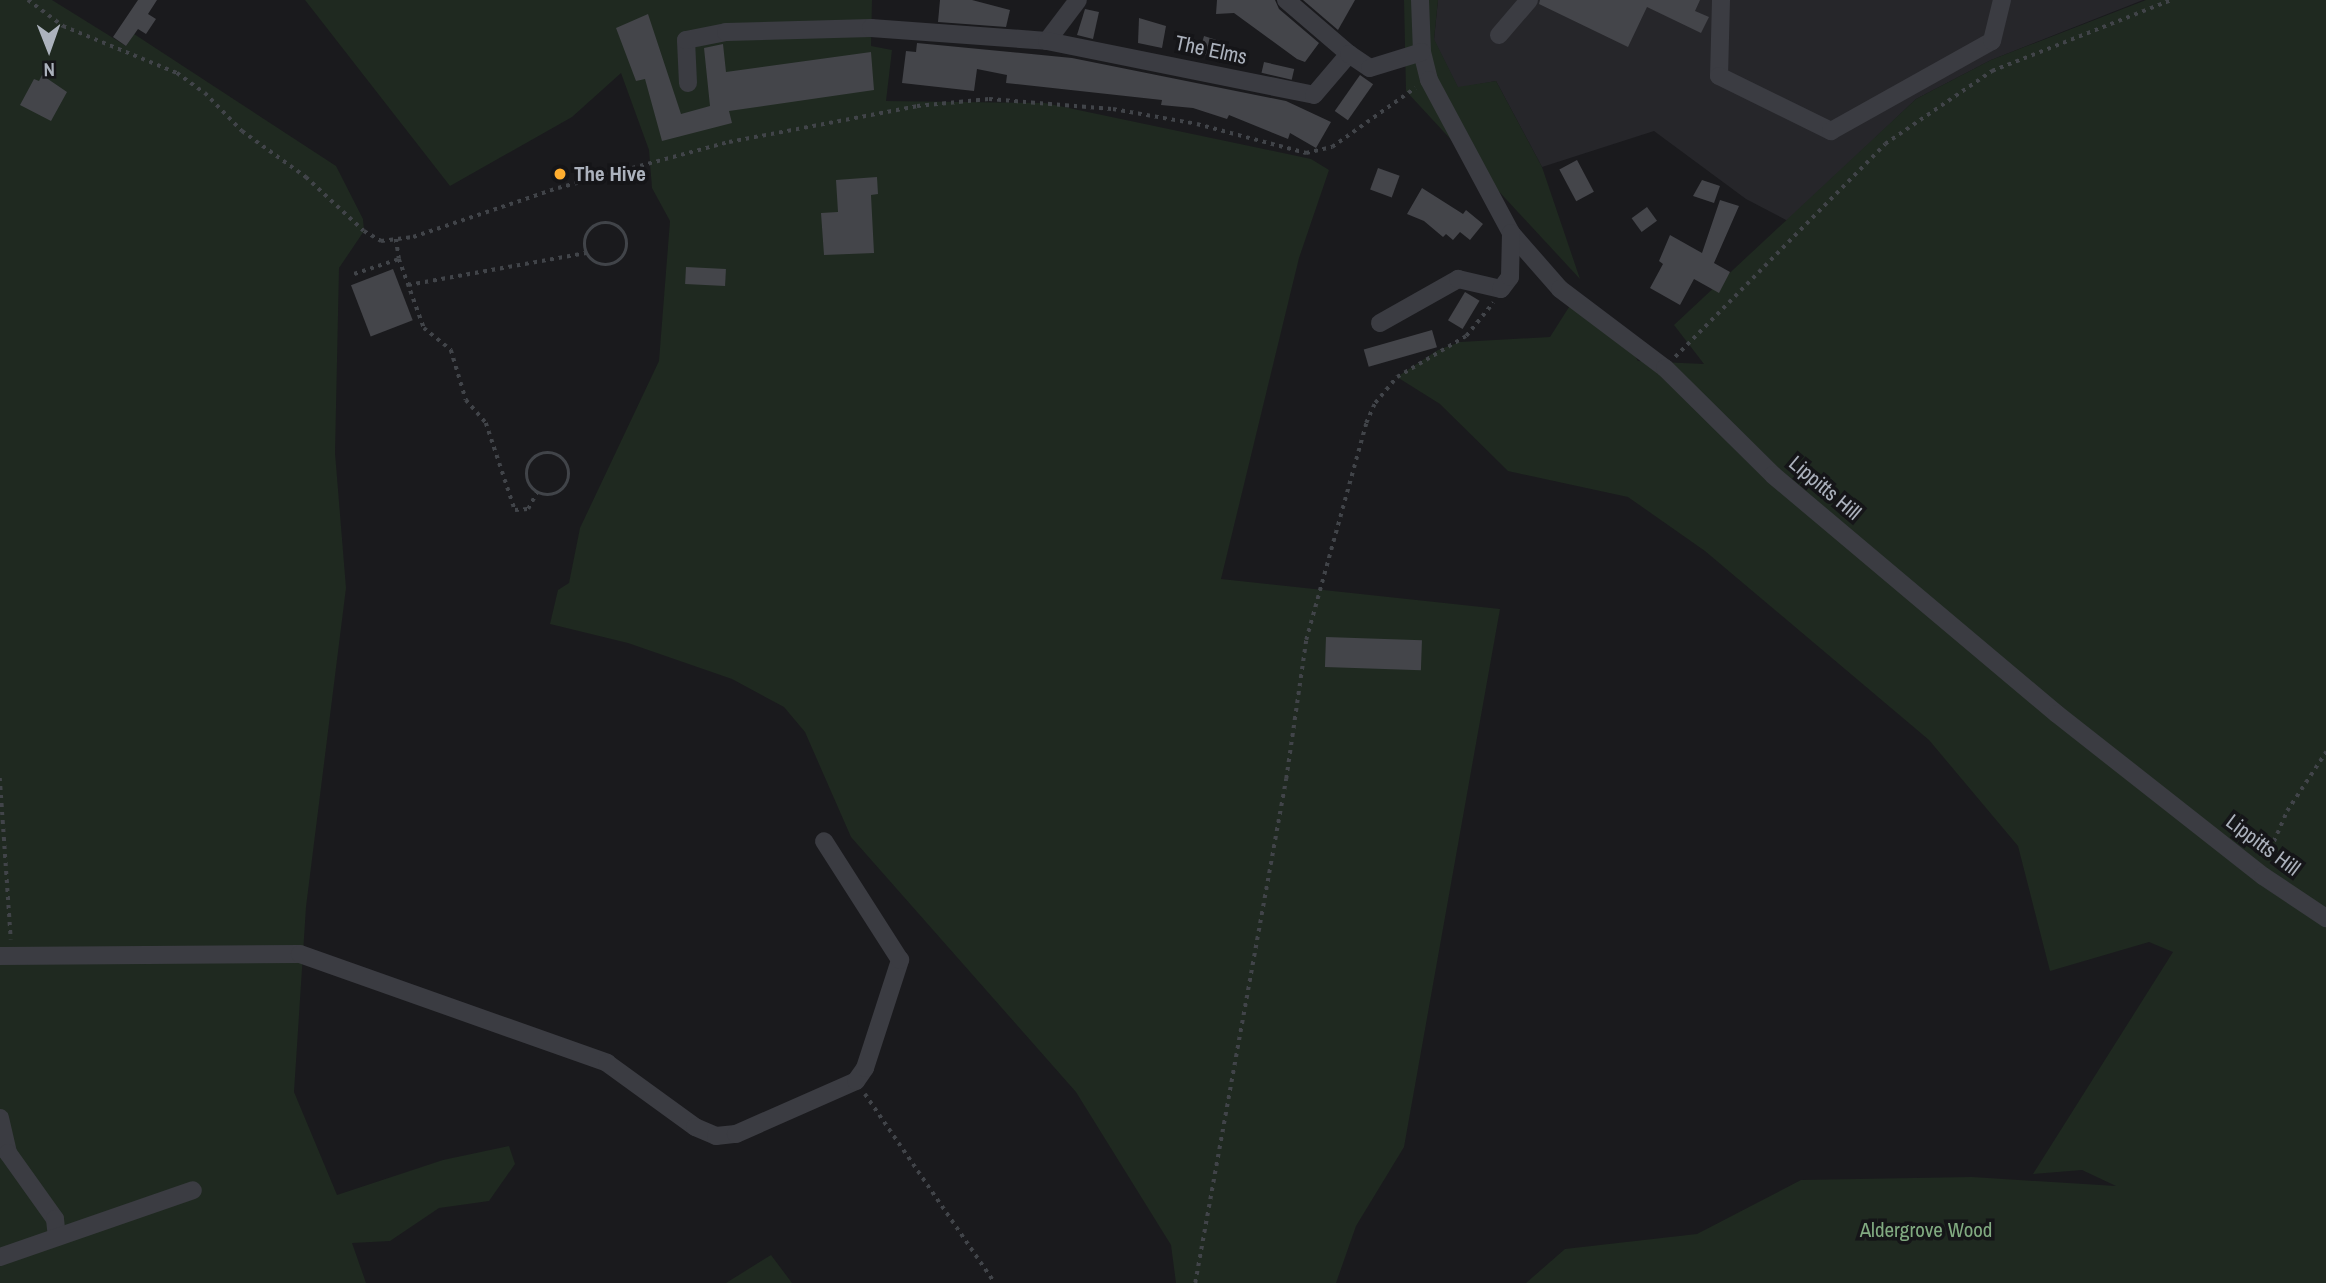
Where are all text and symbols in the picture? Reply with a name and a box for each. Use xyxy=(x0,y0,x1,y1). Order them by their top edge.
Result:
north arrow xyxy=(14,14,84,84)
street label: The Elms xyxy=(1173,30,1249,70)
text: N xyxy=(44,57,55,83)
place label: The Hive xyxy=(574,161,646,187)
marker: The Hive xyxy=(552,166,568,182)
street label: Lippitts Hill xyxy=(1784,451,1866,525)
street label: Lippitts Hill xyxy=(2221,809,2305,881)
park label: Aldergrove Wood xyxy=(1860,1217,1992,1243)

